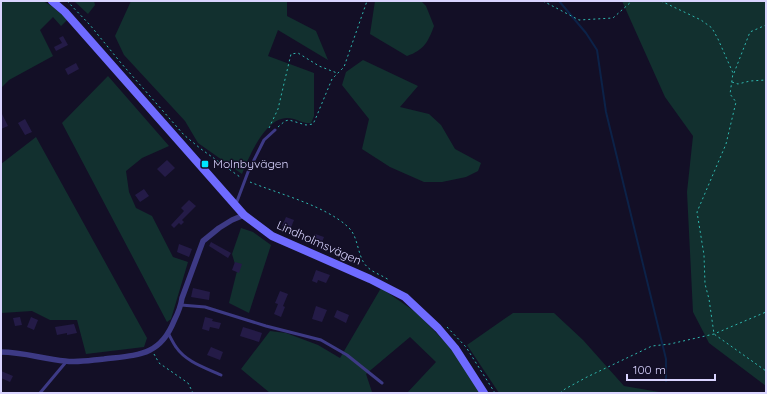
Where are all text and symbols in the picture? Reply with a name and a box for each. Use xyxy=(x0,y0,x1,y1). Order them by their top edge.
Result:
place label: Molnbyvägen xyxy=(213,156,289,171)
marker: Molnbyvägen xyxy=(200,159,210,169)
street label: Lindholmsvägen xyxy=(275,217,364,268)
scale bar xyxy=(627,356,715,382)
text: 100 m xyxy=(633,362,666,377)

